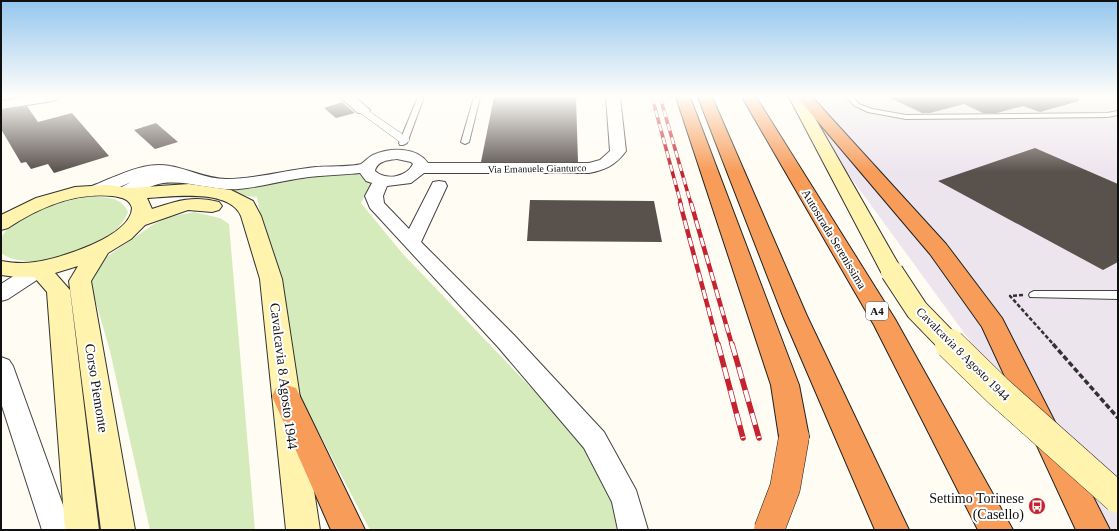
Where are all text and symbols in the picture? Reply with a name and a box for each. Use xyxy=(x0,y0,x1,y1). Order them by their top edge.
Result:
street label: Via Emanuele Gianturco xyxy=(488,162,587,175)
street label: Autostrada Serenissima xyxy=(799,187,870,292)
street label: Cavalcavia 8 Agosto 1944 xyxy=(267,302,300,450)
road number: A4 xyxy=(866,302,888,320)
street label: Cavalcavia 8 Agosto 1944 xyxy=(913,304,1013,404)
street label: Corso Piemonte xyxy=(82,343,111,434)
place label: Settimo Torinese (Casello) xyxy=(929,491,1024,523)
bus stop icon: Settimo Torinese (Casello) xyxy=(1027,496,1047,516)

